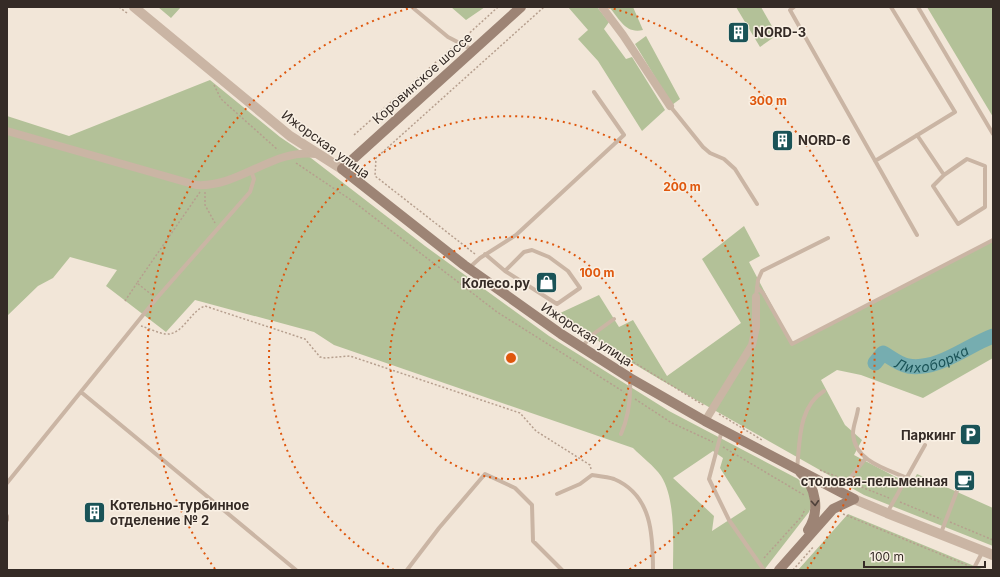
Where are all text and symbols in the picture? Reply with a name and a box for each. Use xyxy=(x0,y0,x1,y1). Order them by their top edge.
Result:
building icon: NORD-3 xyxy=(725,19,751,45)
place label: NORD-3 xyxy=(754,24,806,40)
street label: Коровинское шоссе xyxy=(369,29,475,127)
text: 300 m xyxy=(749,93,787,108)
street label: Ижорская улица xyxy=(279,107,373,181)
building icon: NORD-6 xyxy=(770,127,796,153)
place label: NORD-6 xyxy=(798,132,850,148)
text: 200 m xyxy=(663,179,701,194)
text: 100 m xyxy=(579,265,615,280)
shop icon: Колесо.ру xyxy=(533,270,559,296)
place label: Колесо.ру xyxy=(462,275,530,291)
street label: Ижорская улица xyxy=(538,299,636,369)
water label: Лихоборка xyxy=(892,341,972,375)
centre of rings xyxy=(504,351,518,365)
parking icon: Паркинг xyxy=(958,422,984,448)
place label: Паркинг xyxy=(901,427,956,443)
cafe icon: столовая-пельменная xyxy=(951,468,977,494)
place label: столовая-пельменная xyxy=(801,473,948,489)
place label: Котельно-турбинное отделение № 2 xyxy=(110,497,250,528)
building icon: Котельно-турбинное отделение № 2 xyxy=(81,499,107,525)
one-way arrow xyxy=(810,500,819,506)
scale bar xyxy=(864,543,985,569)
text: 100 m xyxy=(870,549,904,564)

